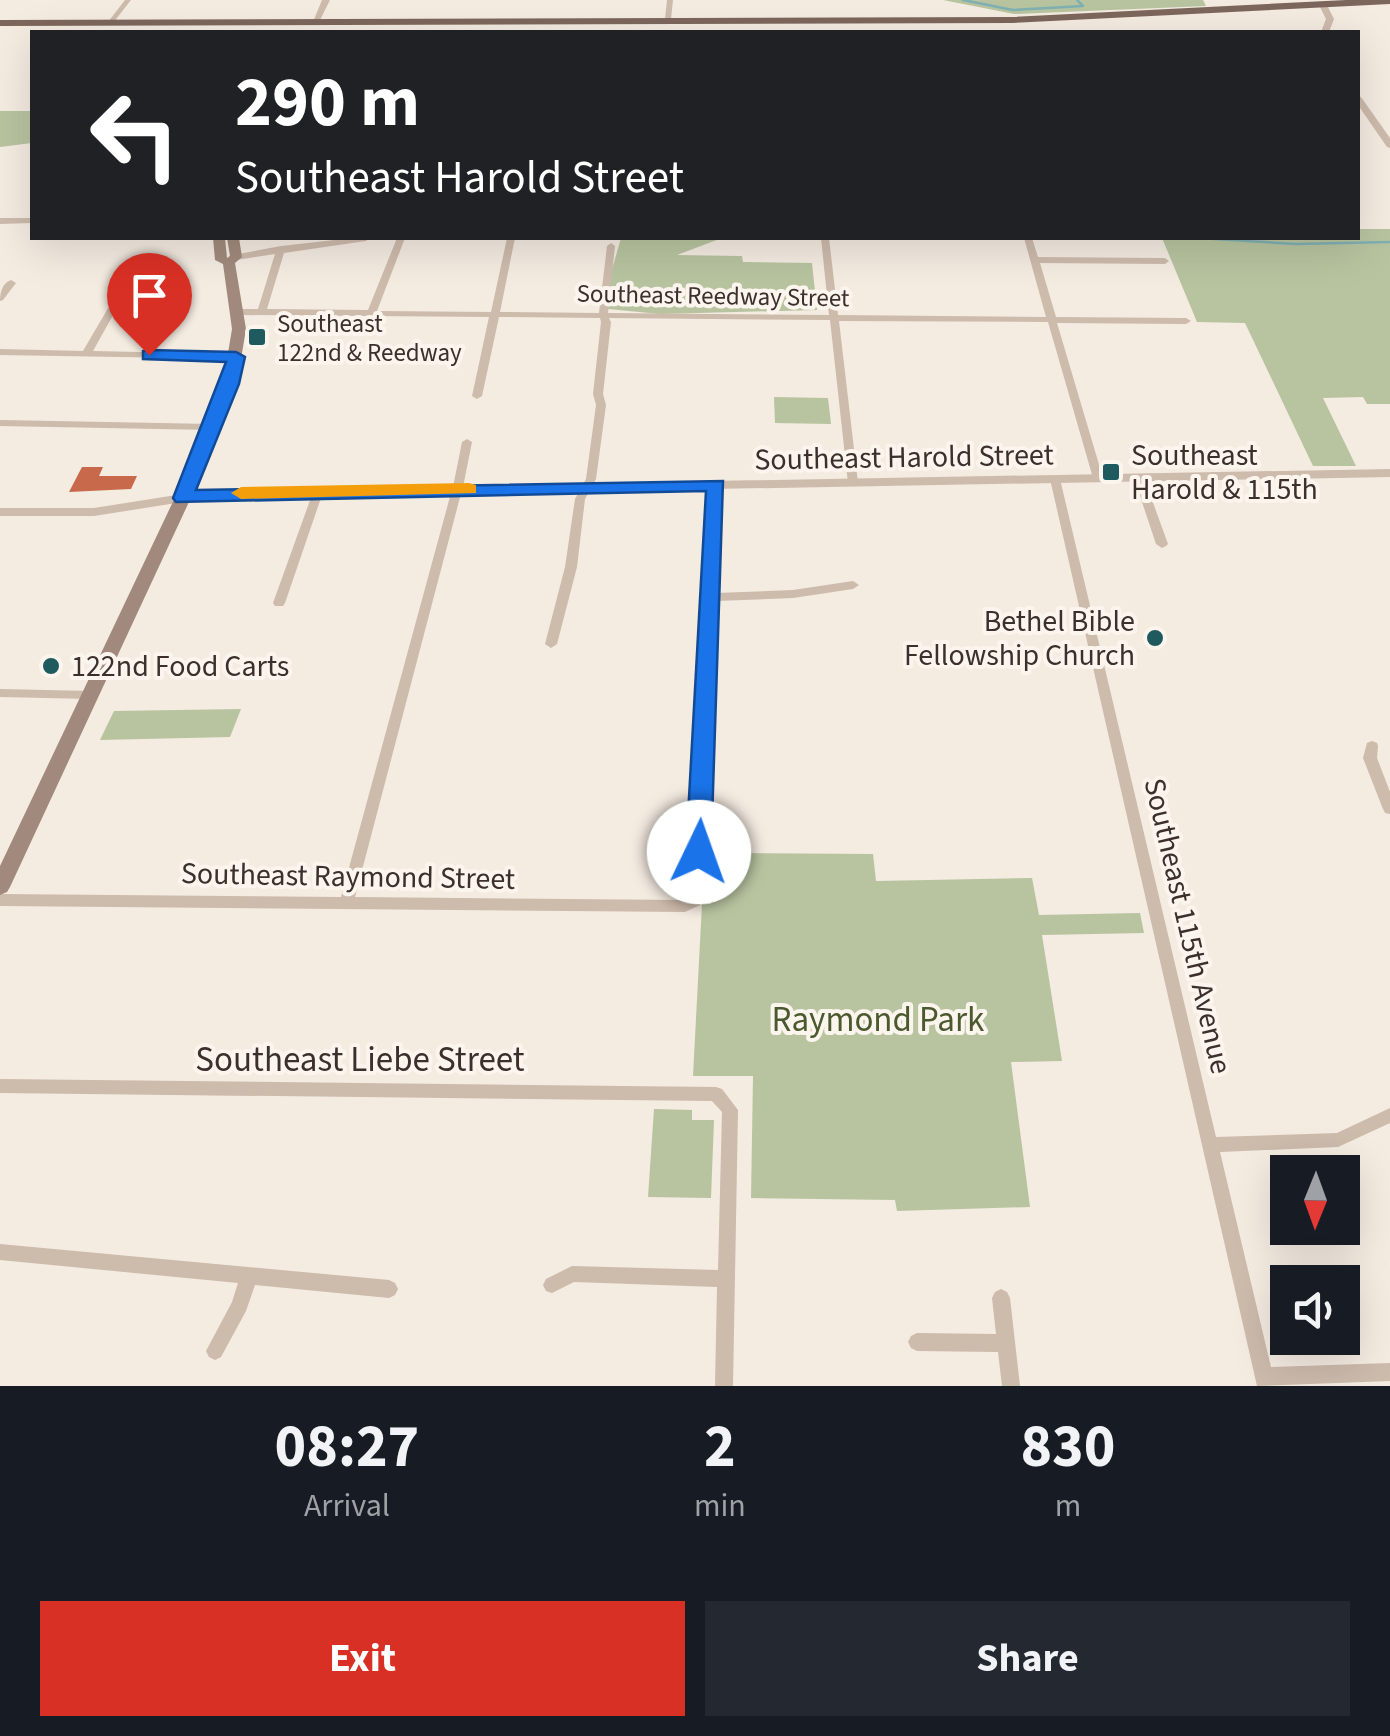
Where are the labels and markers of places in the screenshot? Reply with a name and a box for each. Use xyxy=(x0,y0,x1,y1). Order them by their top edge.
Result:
pin xyxy=(107,253,192,356)
place label: Southeast 122nd & Reedway xyxy=(277,306,462,371)
marker: Southeast 122nd & Reedway xyxy=(246,326,268,348)
place label: Southeast Harold & 115th xyxy=(1131,434,1318,511)
marker: Southeast Harold & 115th xyxy=(1100,461,1122,483)
place label: Bethel Bible Fellowship Church xyxy=(904,600,1135,677)
marker: Bethel Bible Fellowship Church xyxy=(1144,627,1166,649)
place label: 122nd Food Carts xyxy=(71,645,289,688)
marker: 122nd Food Carts xyxy=(40,655,62,677)

